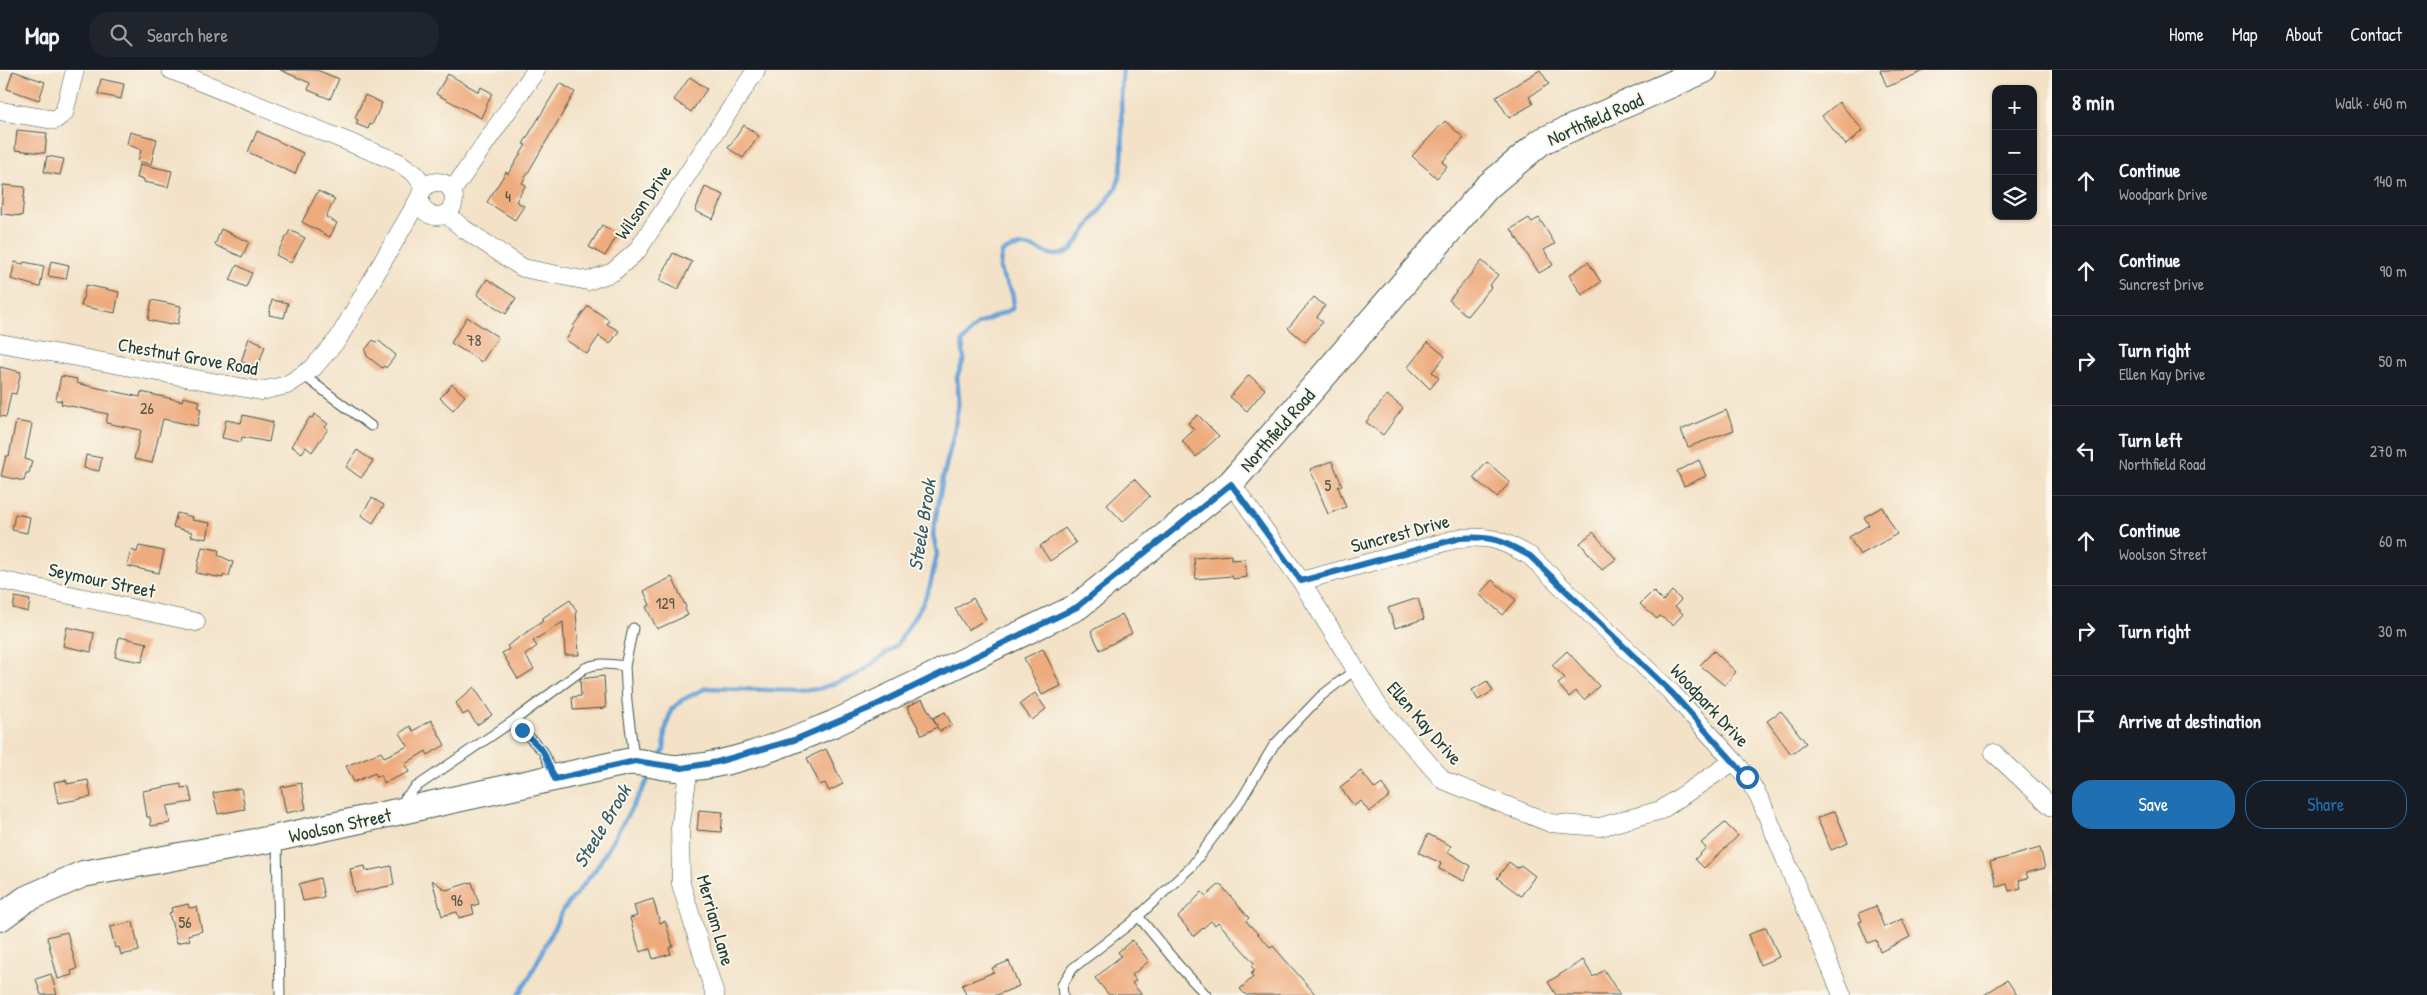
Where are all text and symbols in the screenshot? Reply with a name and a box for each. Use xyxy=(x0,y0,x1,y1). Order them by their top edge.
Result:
search box xyxy=(89,12,439,57)
text: Map xyxy=(25,19,59,51)
icon: search xyxy=(107,21,135,49)
text: Search here xyxy=(147,22,228,48)
text: Home xyxy=(2169,22,2204,47)
text: Map xyxy=(2232,22,2257,47)
text: About xyxy=(2285,22,2322,47)
text: Contact xyxy=(2350,22,2402,47)
map controls xyxy=(1992,85,2037,220)
button: + xyxy=(1992,85,2037,130)
street label: Northfield Road xyxy=(1543,86,1648,152)
text: 8 min xyxy=(2072,88,2114,117)
text: Walk · 640 m xyxy=(2335,92,2407,114)
button: − xyxy=(1992,130,2037,175)
text: Continue xyxy=(2119,157,2180,183)
street label: Wilson Drive xyxy=(609,159,678,244)
icon: ahead xyxy=(2072,167,2100,195)
text: 140 m xyxy=(2373,170,2407,192)
button: layers xyxy=(1992,175,2037,220)
text: Woodpark Drive xyxy=(2119,183,2208,205)
house number: 4 xyxy=(505,185,511,207)
text: Continue xyxy=(2119,247,2180,273)
icon: ahead xyxy=(2072,257,2100,285)
text: 90 m xyxy=(2379,260,2407,282)
text: Suncrest Drive xyxy=(2119,273,2204,295)
house number: 78 xyxy=(467,329,481,351)
street label: Chestnut Grove Road xyxy=(116,331,261,381)
text: Turn right xyxy=(2119,337,2190,363)
icon: right xyxy=(2072,347,2100,375)
text: 50 m xyxy=(2379,350,2407,372)
text: Ellen Kay Drive xyxy=(2119,363,2205,385)
street label: Northfield Road xyxy=(1233,382,1321,477)
house number: 26 xyxy=(140,397,154,419)
text: Turn left xyxy=(2119,427,2182,453)
icon: left xyxy=(2072,437,2100,465)
text: 270 m xyxy=(2370,440,2407,462)
text: Northfield Road xyxy=(2119,453,2206,475)
house number: 5 xyxy=(1325,474,1332,496)
water label: Steele Brook xyxy=(901,476,942,573)
street label: Suncrest Drive xyxy=(1348,507,1453,559)
text: Continue xyxy=(2119,517,2180,543)
icon: ahead xyxy=(2072,527,2100,555)
text: 60 m xyxy=(2379,530,2407,552)
text: Woolson Street xyxy=(2119,543,2207,565)
street label: Seymour Street xyxy=(46,556,158,604)
house number: 129 xyxy=(655,592,675,614)
icon: right xyxy=(2072,617,2100,645)
text: Turn right xyxy=(2119,618,2190,644)
text: 30 m xyxy=(2378,620,2407,642)
street label: Woodpark Drive xyxy=(1665,658,1756,753)
street label: Ellen Kay Drive xyxy=(1382,676,1469,771)
icon: arrive xyxy=(2072,707,2100,735)
text: Arrive at destination xyxy=(2119,708,2261,734)
route end xyxy=(511,719,534,742)
route start xyxy=(1736,766,1759,789)
water label: Steele Brook xyxy=(566,778,638,872)
button: Save xyxy=(2072,780,2235,829)
button: Share xyxy=(2245,780,2407,829)
street label: Woolson Street xyxy=(286,801,394,849)
street label: Merriam Lane xyxy=(691,872,741,969)
house number: 96 xyxy=(451,889,463,911)
house number: 56 xyxy=(178,911,192,933)

